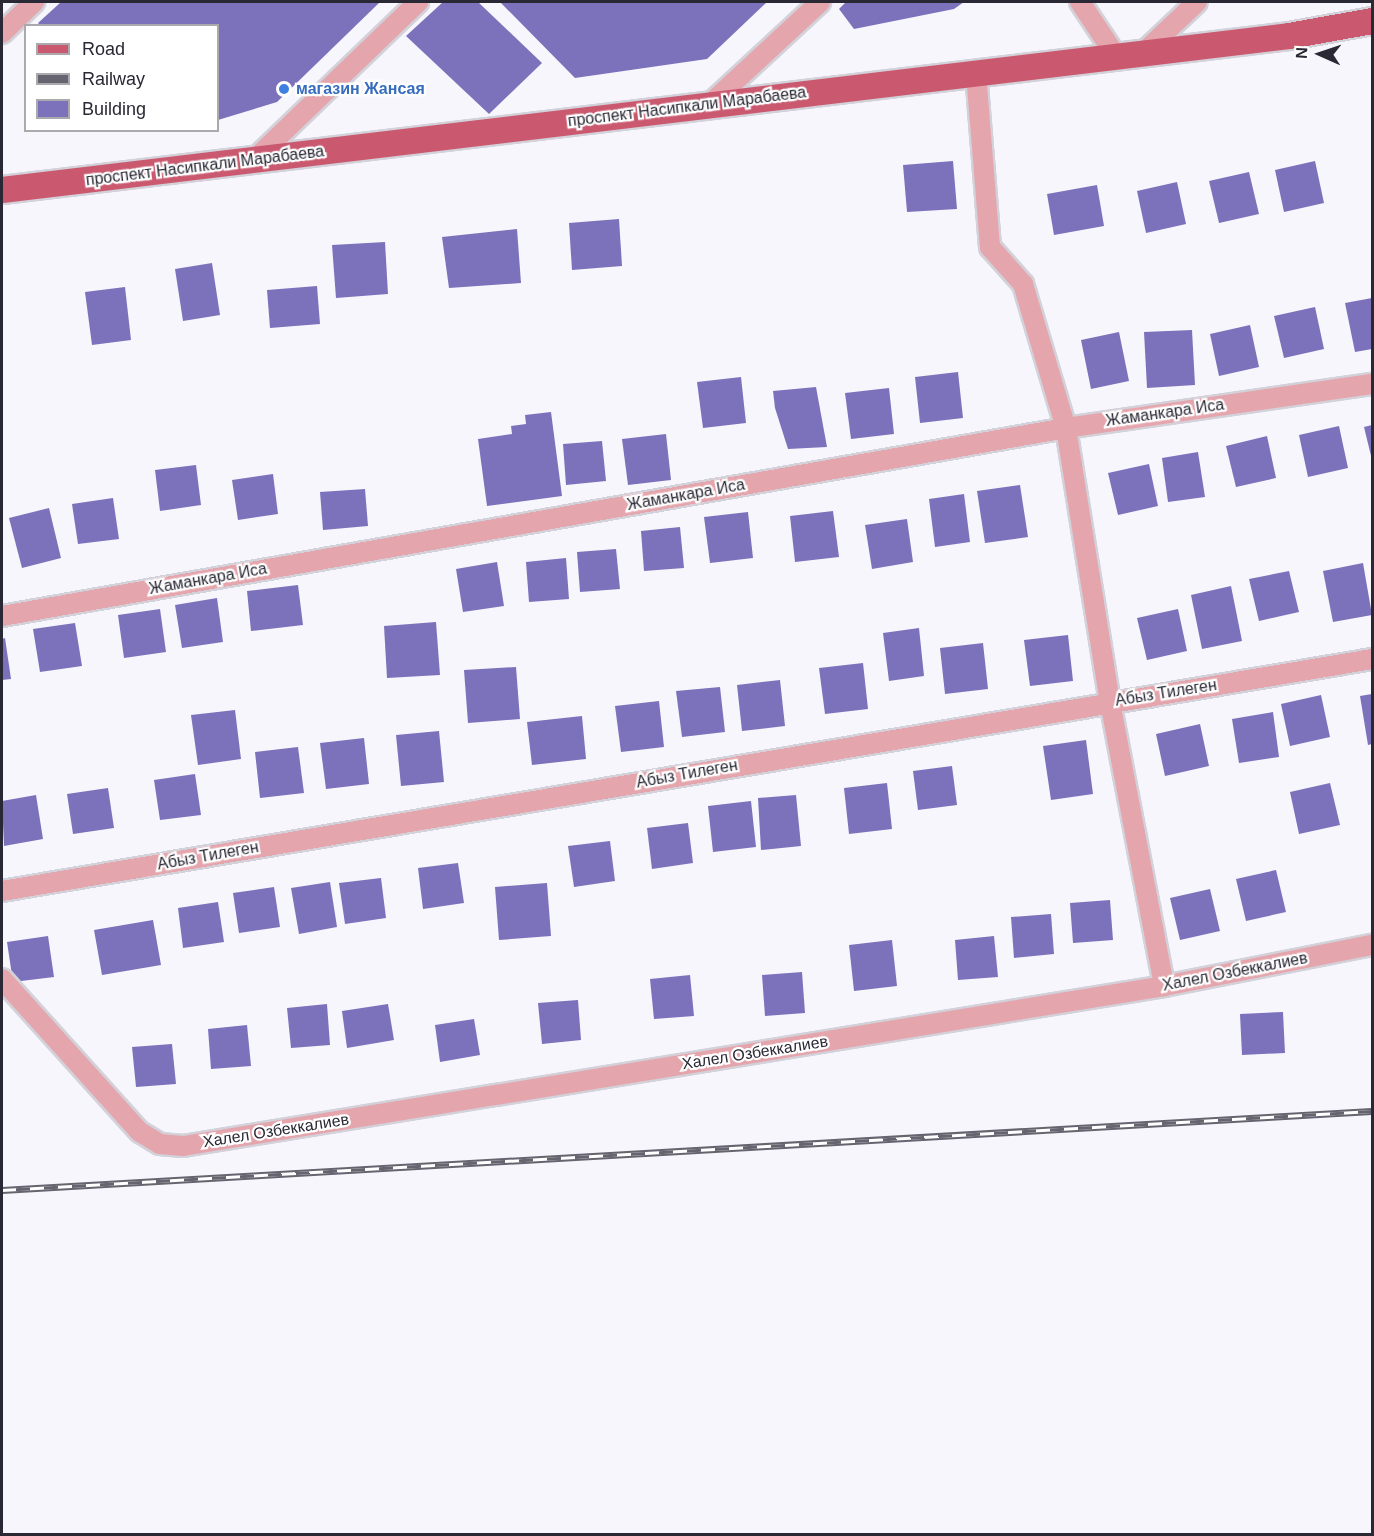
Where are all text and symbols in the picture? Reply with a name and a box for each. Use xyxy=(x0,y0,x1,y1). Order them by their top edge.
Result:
legend xyxy=(24,24,219,132)
north arrow xyxy=(1290,24,1350,84)
text: Road xyxy=(82,39,125,59)
text: N xyxy=(1293,47,1310,59)
text: Railway xyxy=(82,69,145,89)
place label: магазин Жансая xyxy=(296,79,425,99)
marker: магазин Жансая xyxy=(277,82,291,96)
street label: проспект Насипкали Марабаева xyxy=(567,83,807,131)
text: Building xyxy=(82,99,146,119)
street label: проспект Насипкали Марабаева xyxy=(85,142,325,190)
street label: Жаманкара Иса xyxy=(1105,395,1225,431)
street label: Жаманкара Иса xyxy=(626,475,746,515)
street label: Жаманкара Иса xyxy=(148,559,268,599)
street label: Абыз Тилеген xyxy=(1114,675,1218,711)
street label: Абыз Тилеген xyxy=(635,756,739,792)
street label: Абыз Тилеген xyxy=(156,838,260,874)
street label: Халел Озбеккалиев xyxy=(1161,949,1309,995)
street label: Халел Озбеккалиев xyxy=(681,1032,829,1074)
street label: Халел Озбеккалиев xyxy=(202,1110,350,1152)

